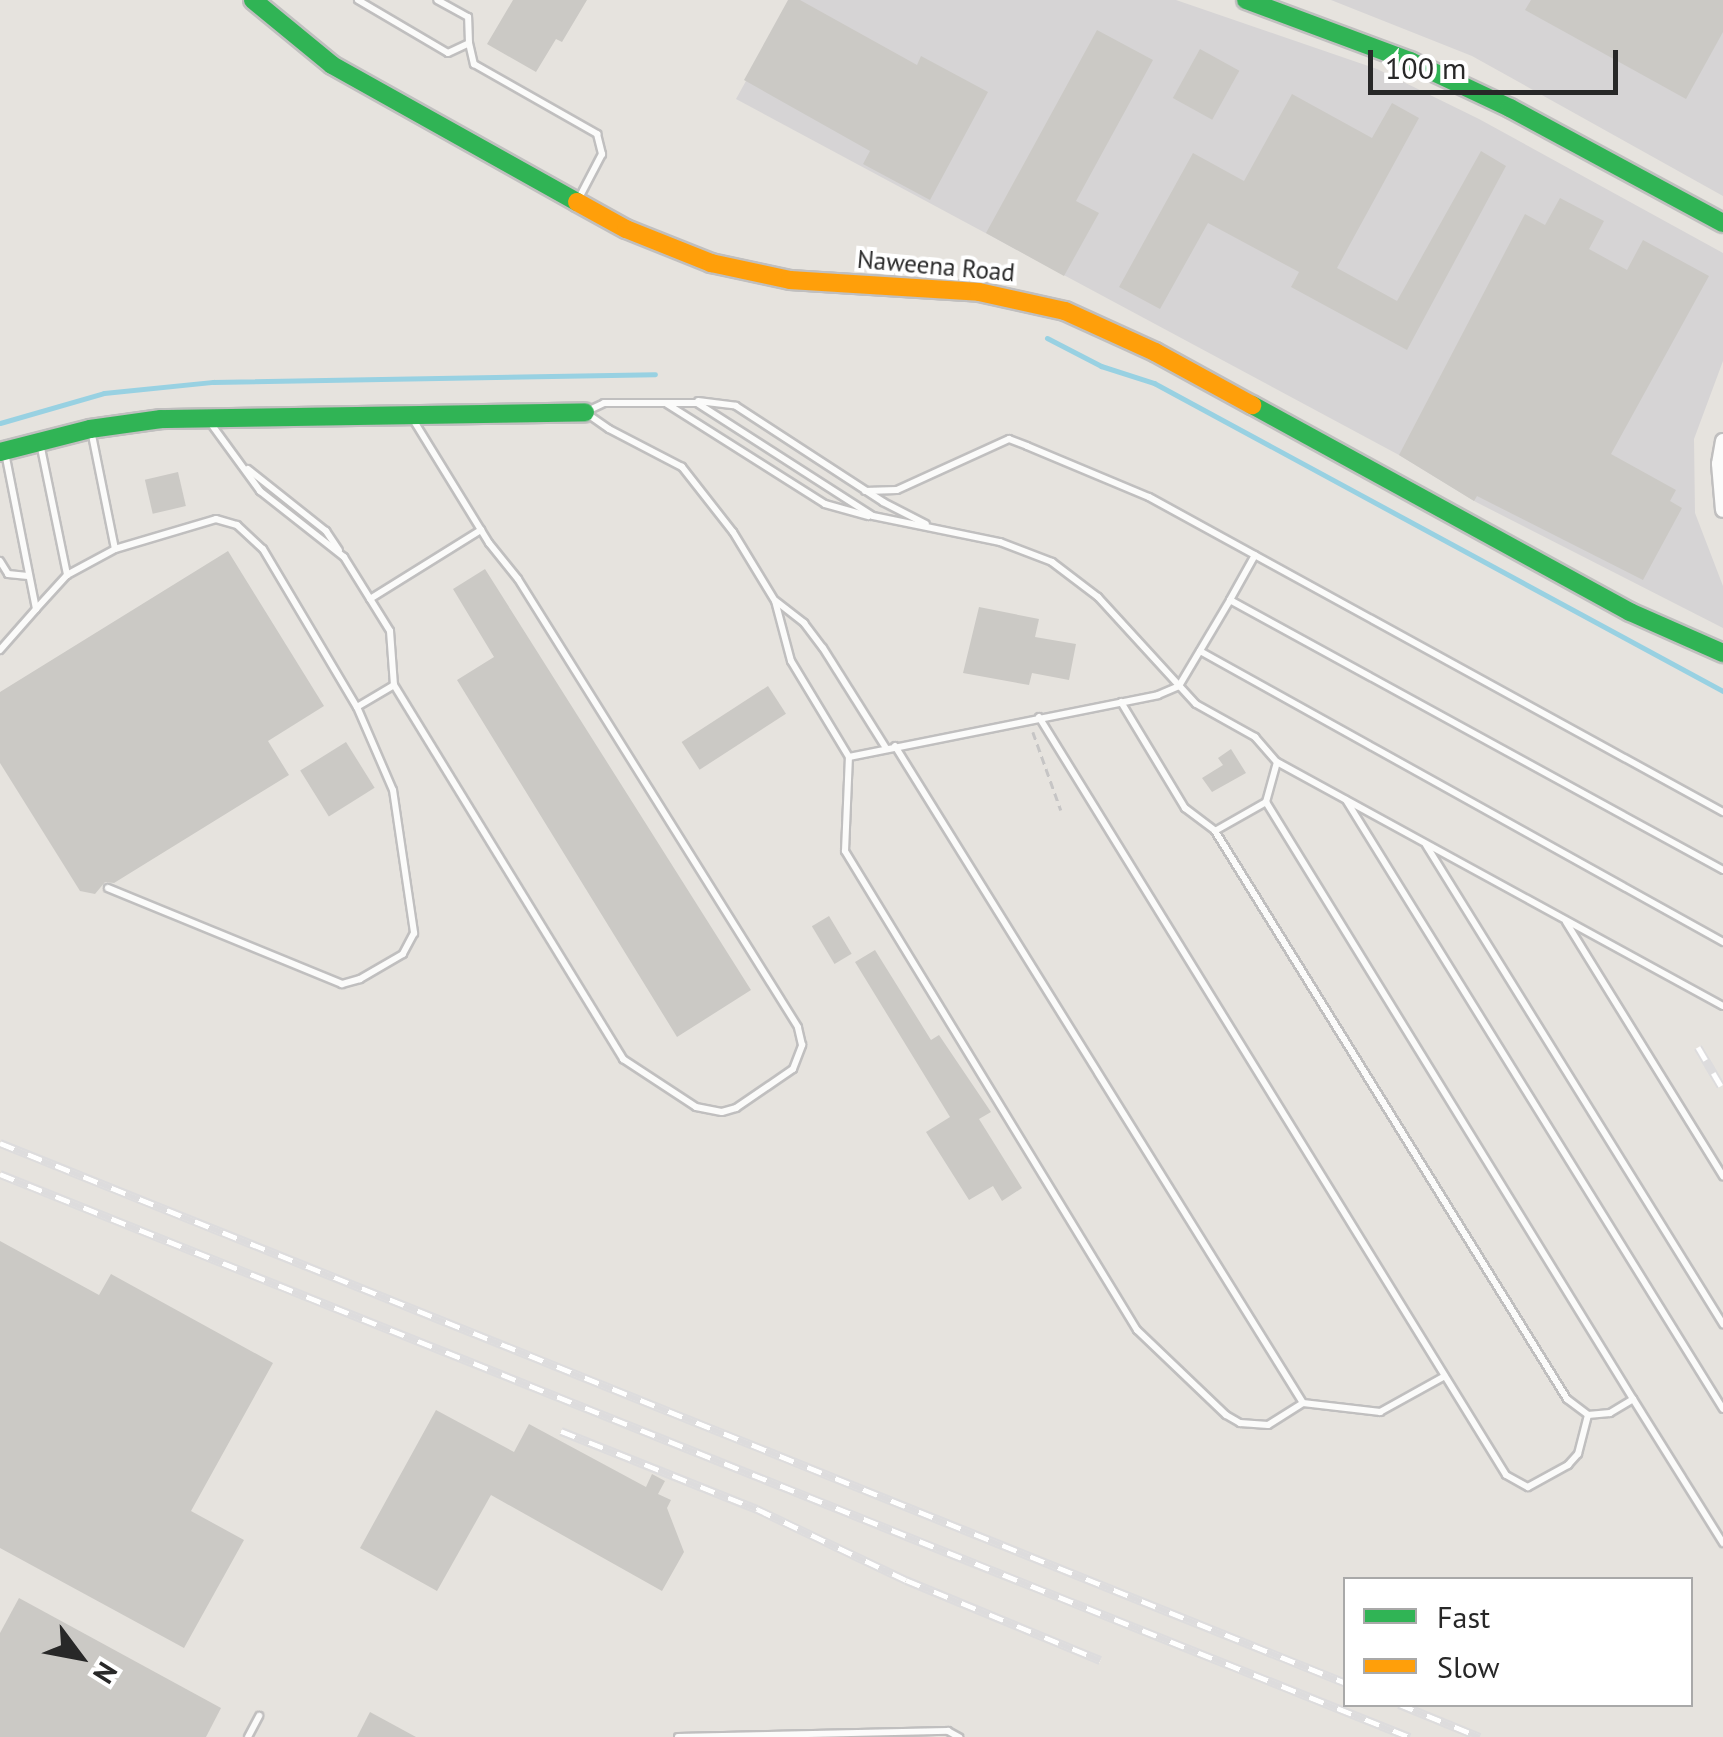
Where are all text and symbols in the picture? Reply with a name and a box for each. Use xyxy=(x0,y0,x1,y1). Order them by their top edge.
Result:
scale bar xyxy=(1373,30,1623,92)
text: 100 m xyxy=(1385,48,1466,87)
street label: Naweena Road xyxy=(856,244,1016,288)
legend xyxy=(1343,1577,1693,1707)
text: Fast xyxy=(1437,1597,1490,1636)
north arrow xyxy=(30,1607,130,1707)
text: Slow xyxy=(1437,1647,1500,1686)
text: N xyxy=(85,1656,126,1691)

